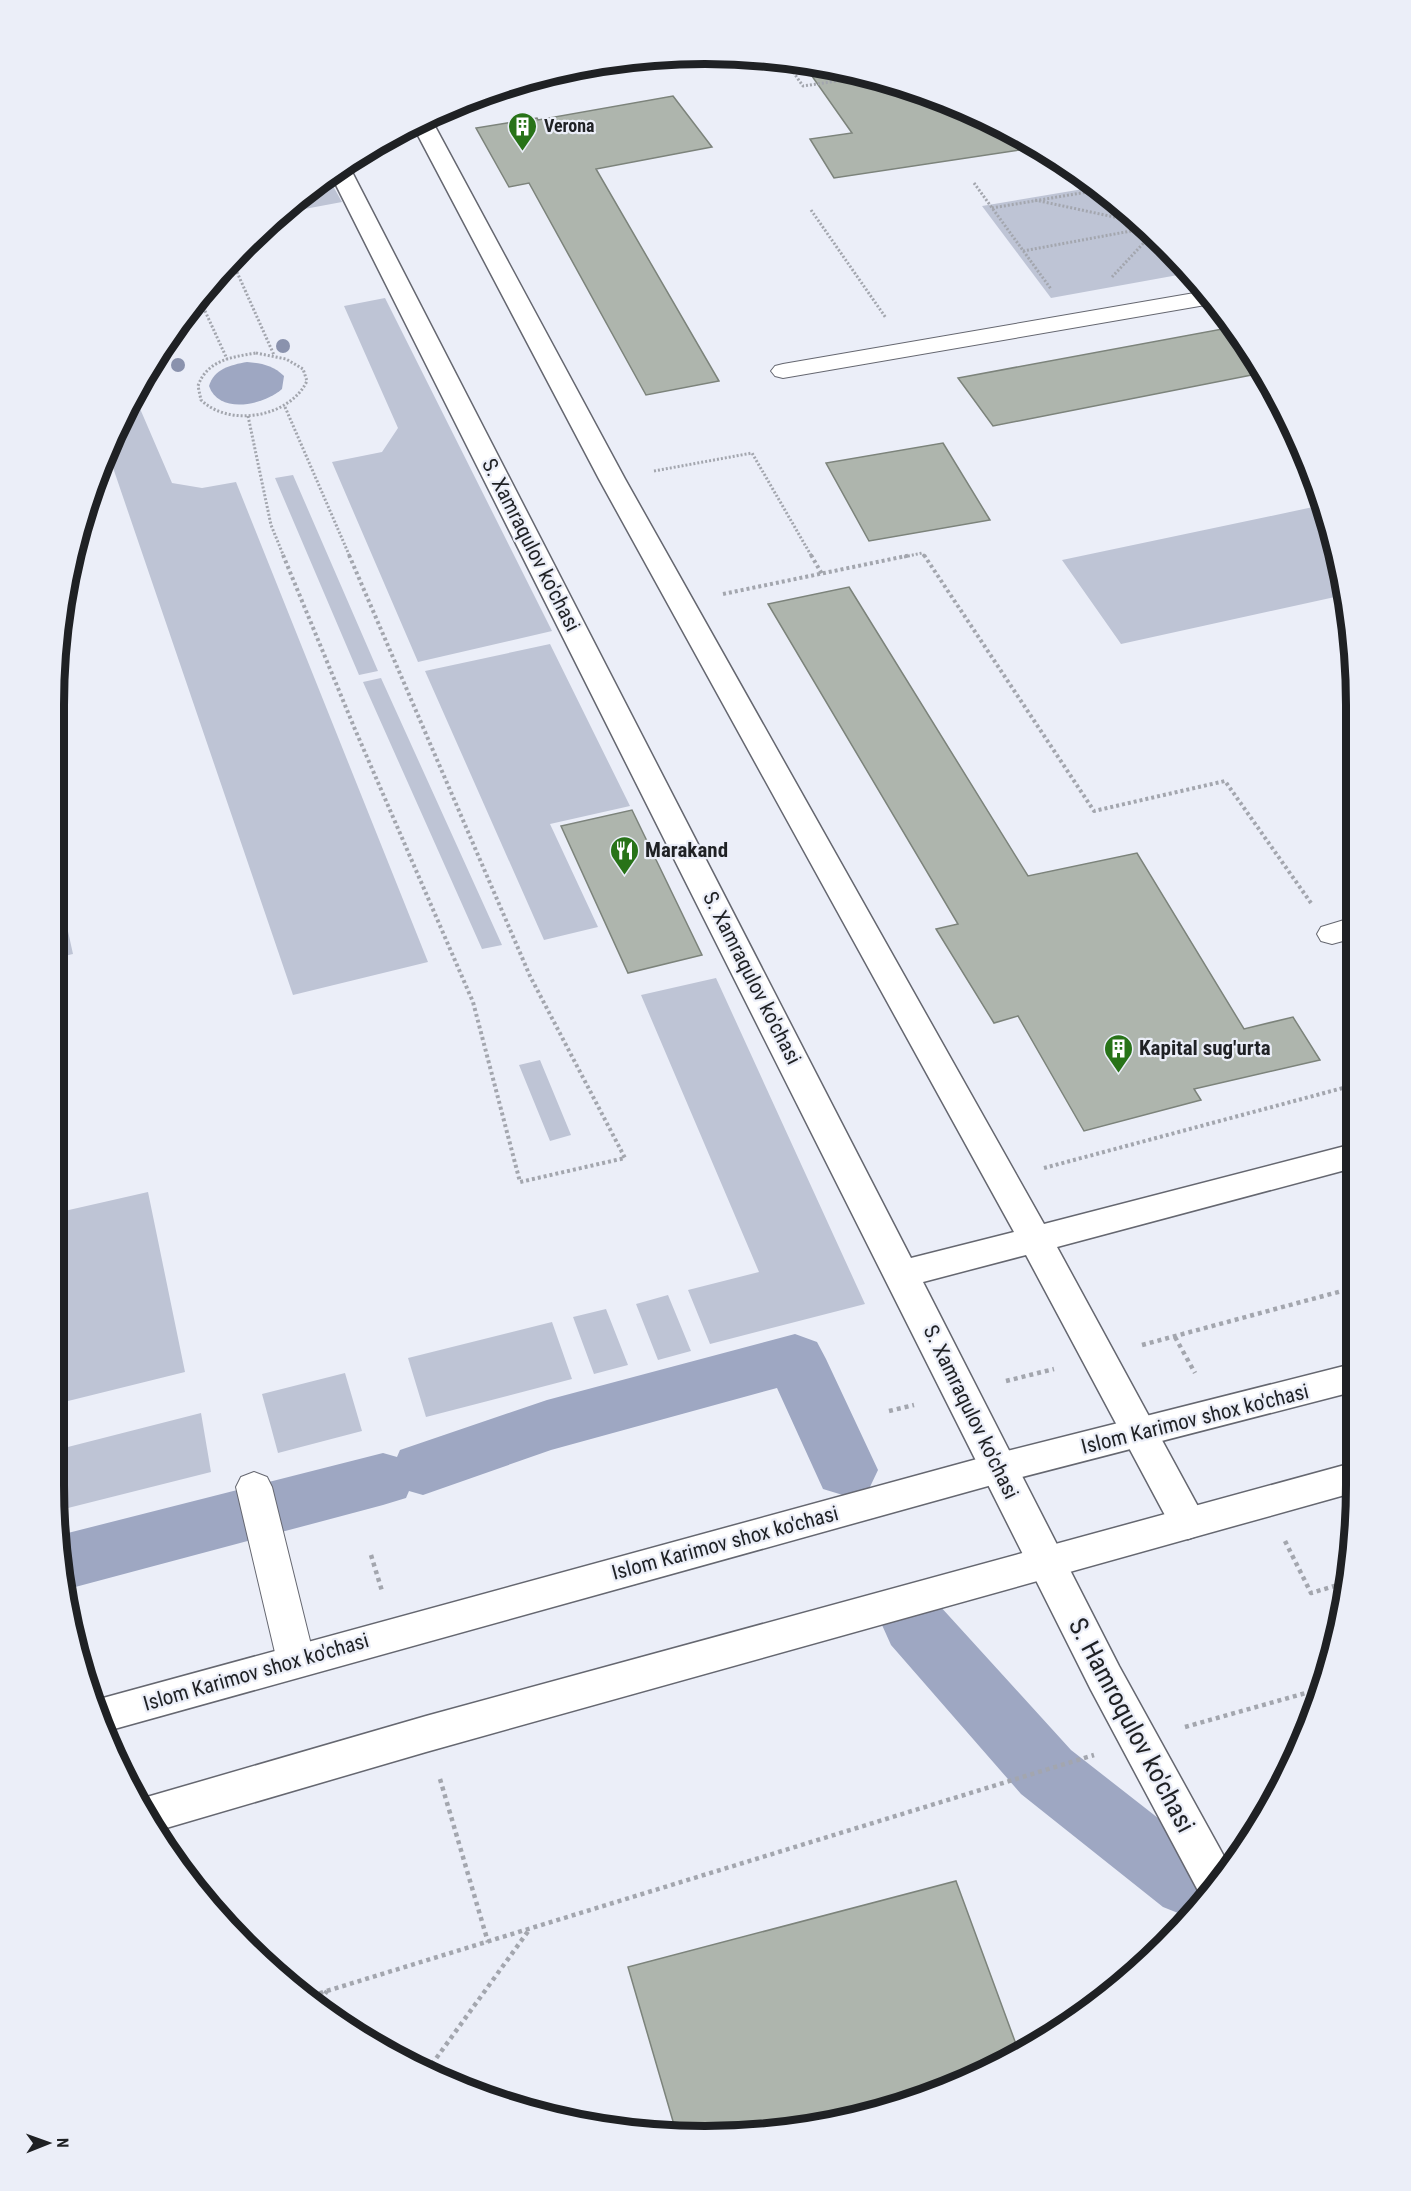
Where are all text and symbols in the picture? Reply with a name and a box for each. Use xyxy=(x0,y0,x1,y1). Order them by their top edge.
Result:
building icon: Verona xyxy=(507,110,539,152)
place label: Verona xyxy=(544,115,595,136)
street label: S. Xamraqulov ko'chasi xyxy=(477,455,585,635)
restaurant icon: Marakand xyxy=(608,834,640,876)
place label: Marakand xyxy=(645,838,728,862)
street label: S. Xamraqulov ko'chasi xyxy=(698,888,806,1068)
building icon: Kapital sug'urta xyxy=(1102,1032,1134,1074)
place label: Kapital sug'urta xyxy=(1139,1036,1271,1060)
street label: S. Xamraqulov ko'chasi xyxy=(918,1321,1024,1503)
street label: Islom Karimov shox ko'chasi xyxy=(1079,1379,1311,1459)
street label: Islom Karimov shox ko'chasi xyxy=(609,1501,841,1585)
street label: S. Hamroqulov ko'chasi xyxy=(1063,1613,1201,1837)
street label: Islom Karimov shox ko'chasi xyxy=(140,1628,372,1716)
north arrow xyxy=(18,2113,78,2173)
text: N xyxy=(53,2138,72,2148)

